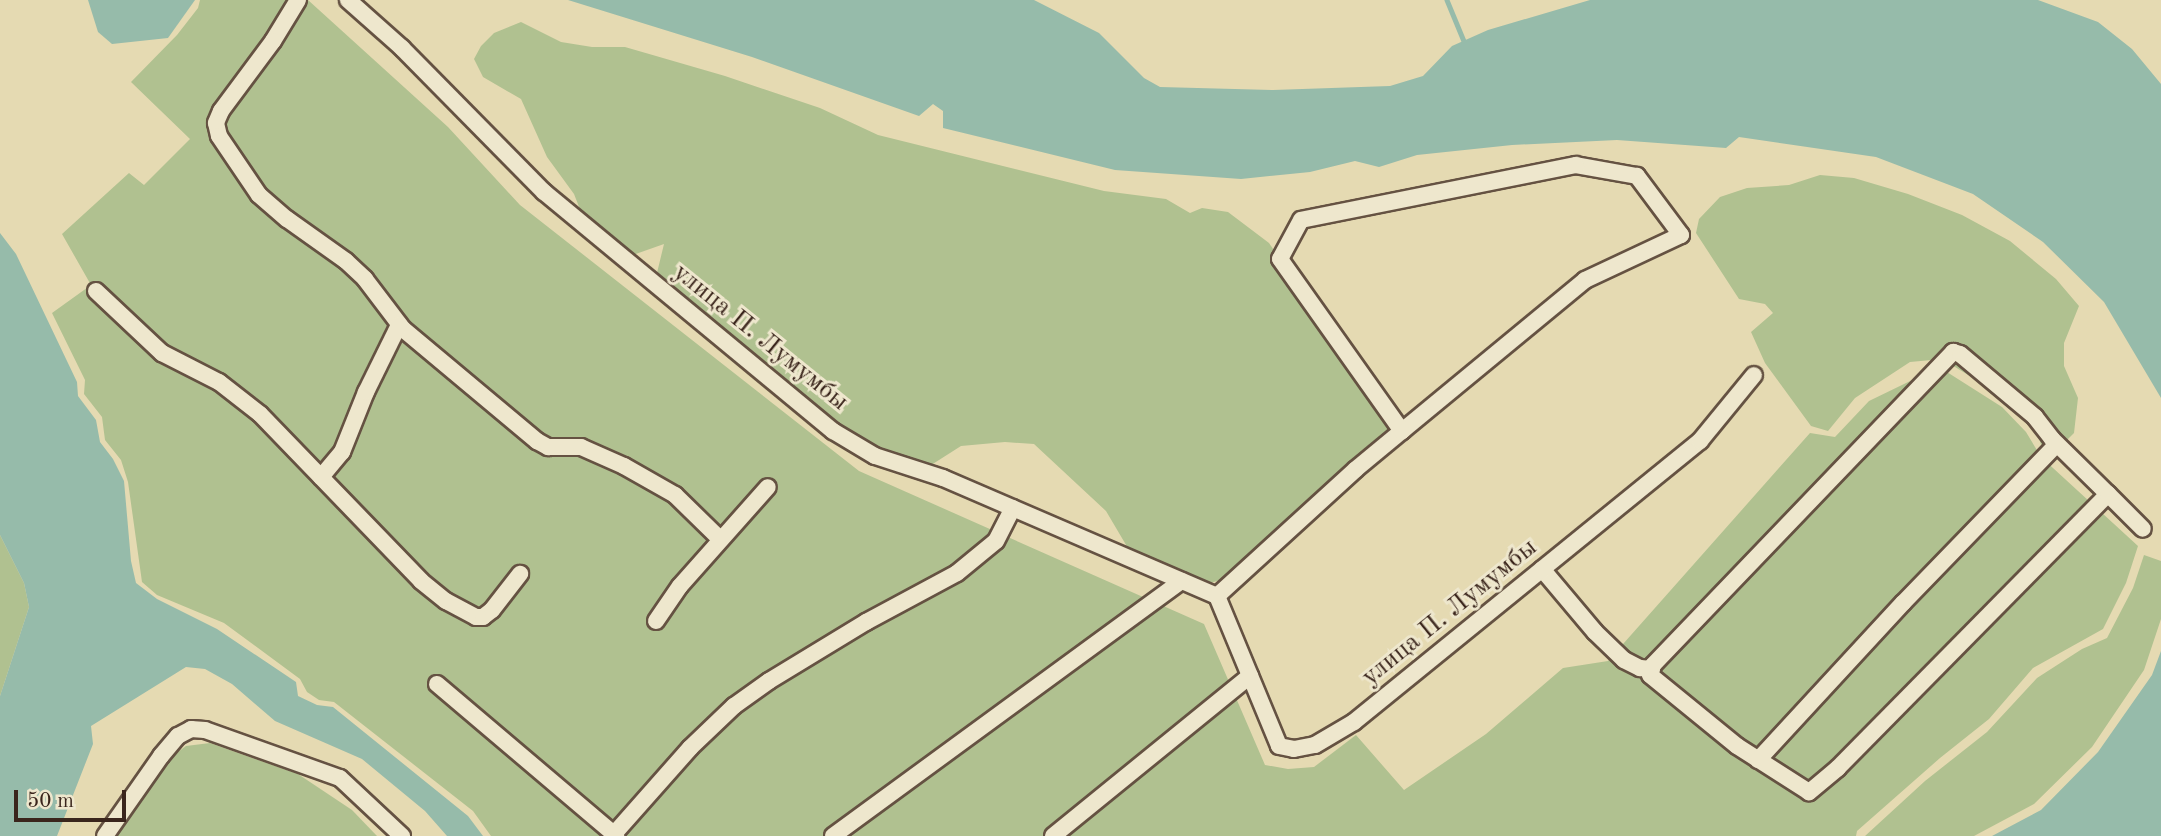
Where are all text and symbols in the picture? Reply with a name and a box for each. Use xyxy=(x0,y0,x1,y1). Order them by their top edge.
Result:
street label: улица П. Лумумбы xyxy=(666,258,854,418)
street label: улица П. Лумумбы xyxy=(1356,533,1544,693)
scale bar xyxy=(18,776,130,820)
text: 50 m xyxy=(27,791,74,812)

